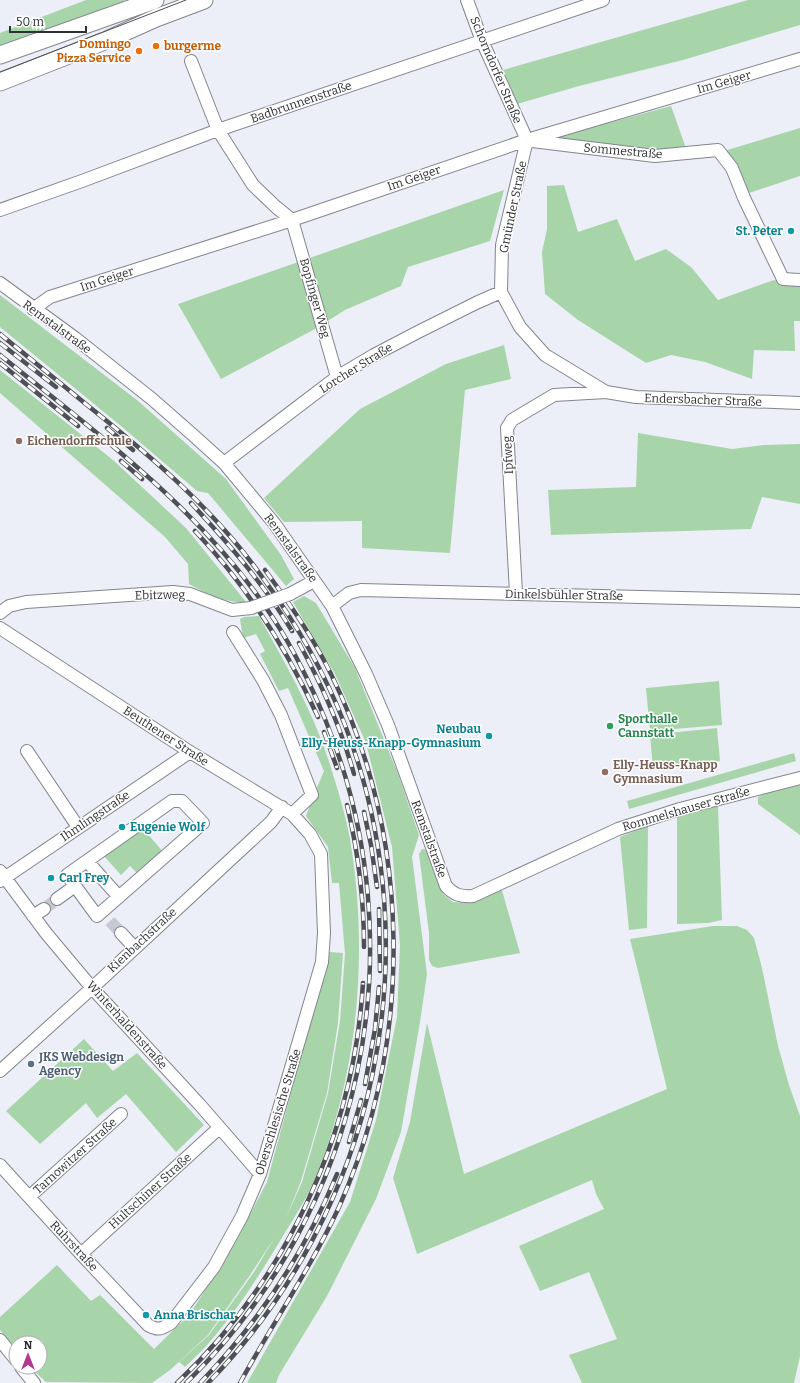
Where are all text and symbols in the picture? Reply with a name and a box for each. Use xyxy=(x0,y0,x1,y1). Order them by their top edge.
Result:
scale bar xyxy=(10,8,86,34)
street label: Schorndorfer Straße xyxy=(467,14,525,126)
text: 50 m xyxy=(16,15,45,29)
place label: Domingo Pizza Service xyxy=(57,37,131,65)
place label: burgerme xyxy=(164,39,221,53)
marker: burgerme xyxy=(151,41,161,51)
marker: Domingo Pizza Service xyxy=(134,46,144,56)
street label: Im Geiger xyxy=(695,67,753,96)
street label: Badbrunnenstraße xyxy=(249,78,353,126)
street label: Sommestraße xyxy=(583,141,663,161)
street label: Gmünder Straße xyxy=(496,160,530,254)
street label: Im Geiger xyxy=(386,162,443,194)
place label: St. Peter xyxy=(736,224,783,238)
marker: St. Peter xyxy=(786,226,796,236)
street label: Bopfinger Weg xyxy=(297,256,333,340)
street label: Im Geiger xyxy=(78,264,136,294)
street label: Remstalstraße xyxy=(20,297,94,357)
street label: Lorcher Straße xyxy=(317,340,395,396)
street label: Endersbacher Straße xyxy=(644,391,762,409)
place label: Eichendorffschule xyxy=(27,434,132,448)
street label: Ipfweg xyxy=(500,435,516,475)
marker: Eichendorffschule xyxy=(14,436,24,446)
street label: Remstalstraße xyxy=(261,511,321,585)
street label: Dinkelsbühler Straße xyxy=(505,587,623,603)
street label: Ebitzweg xyxy=(135,588,186,602)
street label: Beuthener Straße xyxy=(121,703,211,769)
place label: Sporthalle Cannstatt xyxy=(618,712,678,740)
marker: Sporthalle Cannstatt xyxy=(605,721,615,731)
place label: Neubau Elly-Heuss-Knapp-Gymnasium xyxy=(301,722,482,750)
marker: Neubau Elly-Heuss-Knapp-Gymnasium xyxy=(484,731,494,741)
place label: Elly-Heuss-Knapp Gymnasium xyxy=(613,758,718,786)
marker: Elly-Heuss-Knapp Gymnasium xyxy=(600,767,610,777)
street label: Rommelshauser Straße xyxy=(621,784,751,834)
street label: Ihmlingstraße xyxy=(58,788,132,844)
street label: Remstalstraße xyxy=(408,798,450,880)
place label: Eugenie Wolf xyxy=(130,820,206,834)
marker: Eugenie Wolf xyxy=(117,822,127,832)
place label: Carl Frey xyxy=(59,871,110,885)
marker: Carl Frey xyxy=(46,873,56,883)
street label: Kienbachstraße xyxy=(105,905,179,975)
street label: Winterhaldenstraße xyxy=(84,978,170,1072)
street label: Oberschlesische Straße xyxy=(252,1047,304,1177)
place label: JKS Webdesign Agency xyxy=(38,1050,124,1078)
marker: JKS Webdesign Agency xyxy=(26,1059,36,1069)
street label: Tarnowitzer Straße xyxy=(31,1115,119,1197)
street label: Hultschiner Straße xyxy=(106,1150,194,1232)
street label: Ruhrstraße xyxy=(47,1218,101,1274)
place label: Anna Brischar xyxy=(154,1308,236,1322)
marker: Anna Brischar xyxy=(141,1310,151,1320)
north arrow xyxy=(8,1335,48,1375)
text: N xyxy=(24,1339,33,1352)

